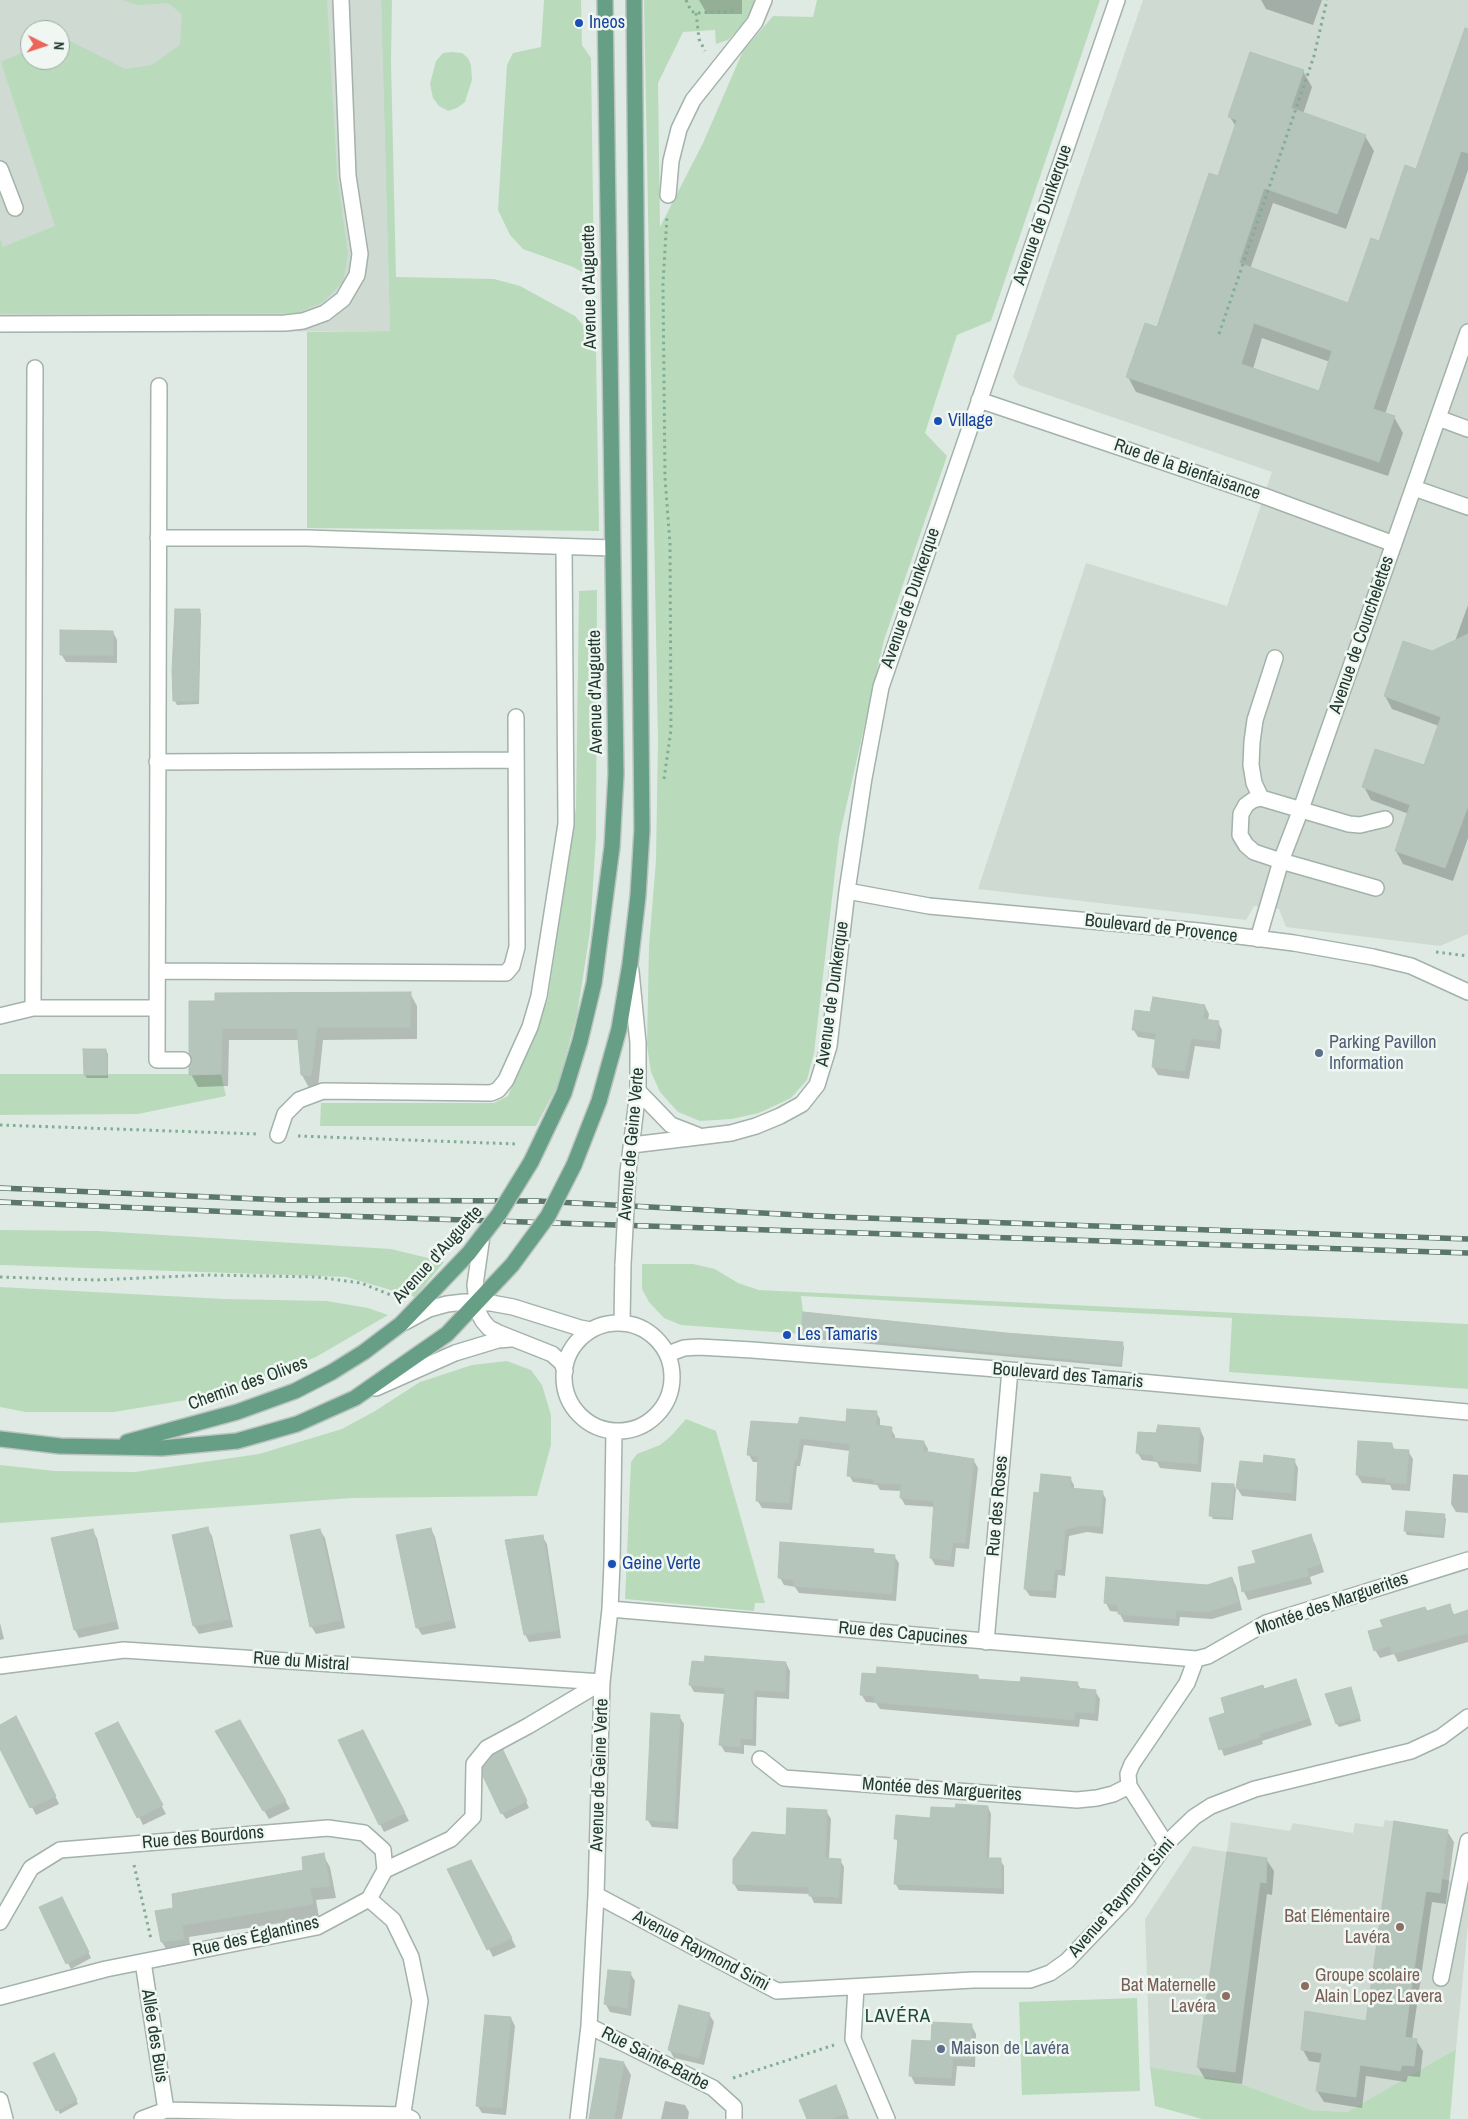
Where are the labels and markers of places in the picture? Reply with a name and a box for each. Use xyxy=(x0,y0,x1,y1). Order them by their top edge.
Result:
place label: Ineos xyxy=(589,12,625,34)
marker: Ineos xyxy=(573,17,585,29)
place label: Village xyxy=(948,410,993,432)
marker: Village xyxy=(932,415,944,427)
place label: Parking Pavillon Information xyxy=(1329,1032,1436,1074)
marker: Parking Pavillon Information xyxy=(1313,1047,1325,1059)
place label: Les Tamaris xyxy=(797,1324,878,1346)
marker: Les Tamaris xyxy=(781,1329,793,1341)
place label: Geine Verte xyxy=(622,1553,701,1575)
marker: Geine Verte xyxy=(606,1558,618,1570)
place label: Bat Elémentaire Lavéra xyxy=(1284,1906,1390,1948)
marker: Bat Elémentaire Lavéra xyxy=(1394,1921,1406,1933)
place label: Groupe scolaire Alain Lopez Lavera xyxy=(1315,1965,1442,2008)
place label: Bat Maternelle Lavéra xyxy=(1121,1975,1216,2018)
marker: Groupe scolaire Alain Lopez Lavera xyxy=(1299,1980,1311,1992)
marker: Bat Maternelle Lavéra xyxy=(1220,1990,1232,2002)
place label: Maison de Lavéra xyxy=(951,2038,1069,2060)
marker: Maison de Lavéra xyxy=(935,2043,947,2055)

